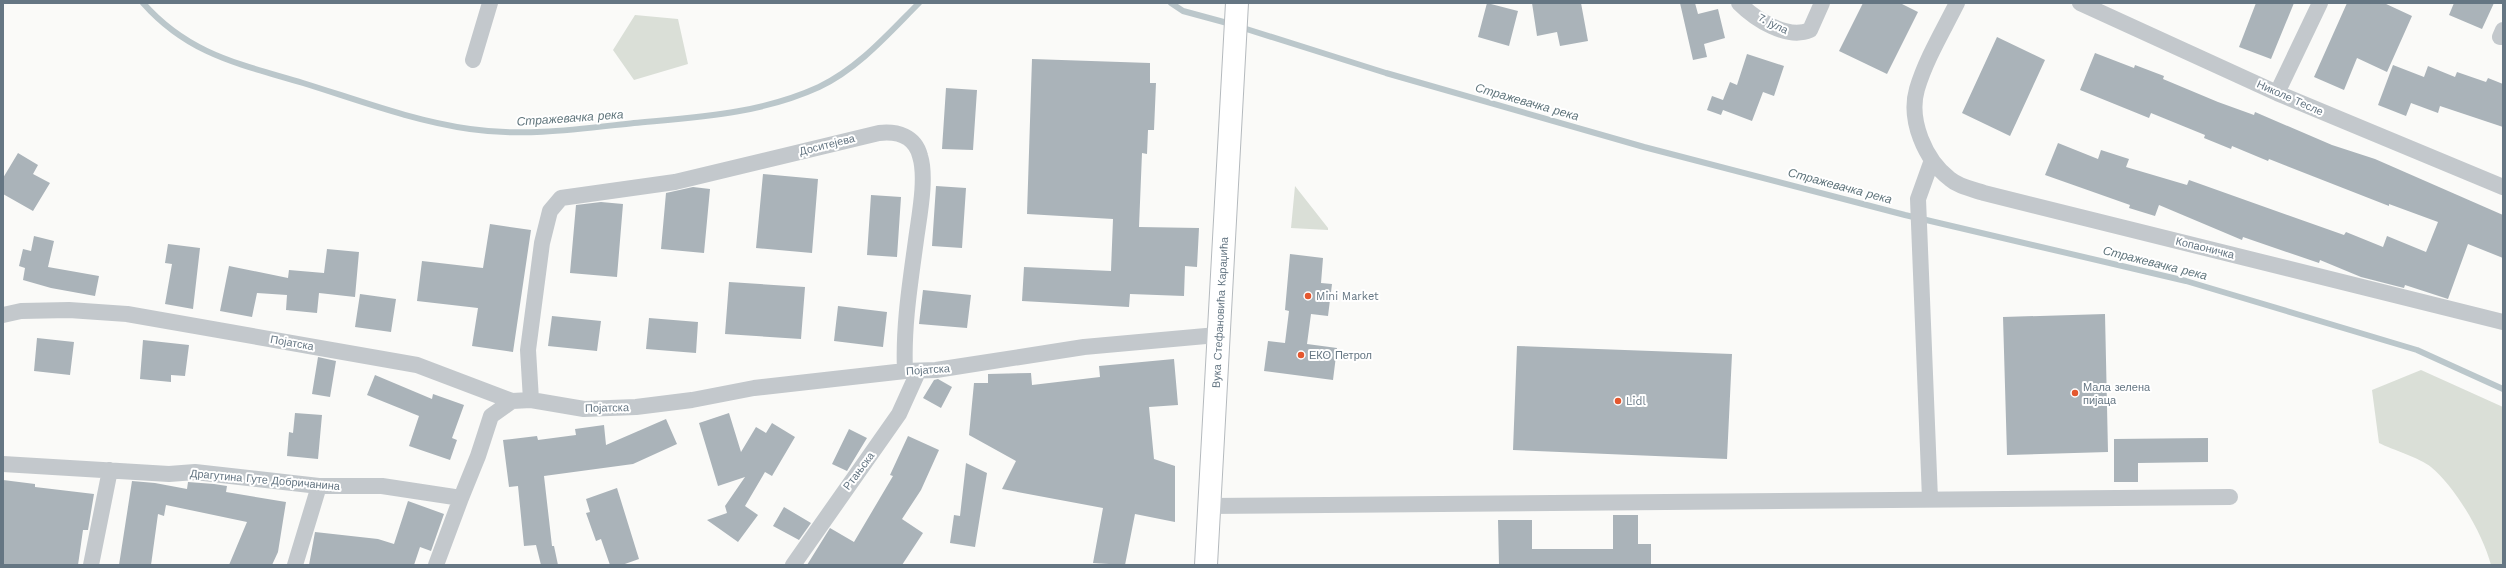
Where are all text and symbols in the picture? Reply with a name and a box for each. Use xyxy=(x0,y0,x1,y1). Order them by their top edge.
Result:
street label: 7. јула xyxy=(1756,11,1791,37)
street label: Николе Тесле xyxy=(2255,78,2325,118)
water label: Стражевачка река xyxy=(1474,81,1581,124)
water label: Стражевачка река xyxy=(516,107,624,129)
street label: Доситејева xyxy=(798,132,857,158)
water label: Стражевачка река xyxy=(1787,165,1894,207)
street label: Копаоничка xyxy=(2174,234,2236,262)
street label: Вука Стефановића Караџића xyxy=(1209,236,1231,388)
water label: Стражевачка река xyxy=(2101,243,2209,283)
place label: Mini Market xyxy=(1316,290,1379,303)
marker: Mini Market xyxy=(1303,291,1313,301)
street label: Појатска xyxy=(269,333,316,353)
place label: ЕКО Петрол xyxy=(1309,349,1372,362)
marker: ЕКО Петрол xyxy=(1296,350,1306,360)
street label: Појатска xyxy=(906,362,951,378)
place label: Мала зелена пијаца xyxy=(2083,381,2151,407)
marker: Мала зелена пијаца xyxy=(2070,388,2080,398)
place label: Lidl xyxy=(1626,395,1646,408)
marker: Lidl xyxy=(1613,396,1623,406)
street label: Појатска xyxy=(585,401,630,415)
street label: Ртањска xyxy=(841,449,878,492)
street label: Драгутина Гуте Добричанина xyxy=(190,467,341,493)

